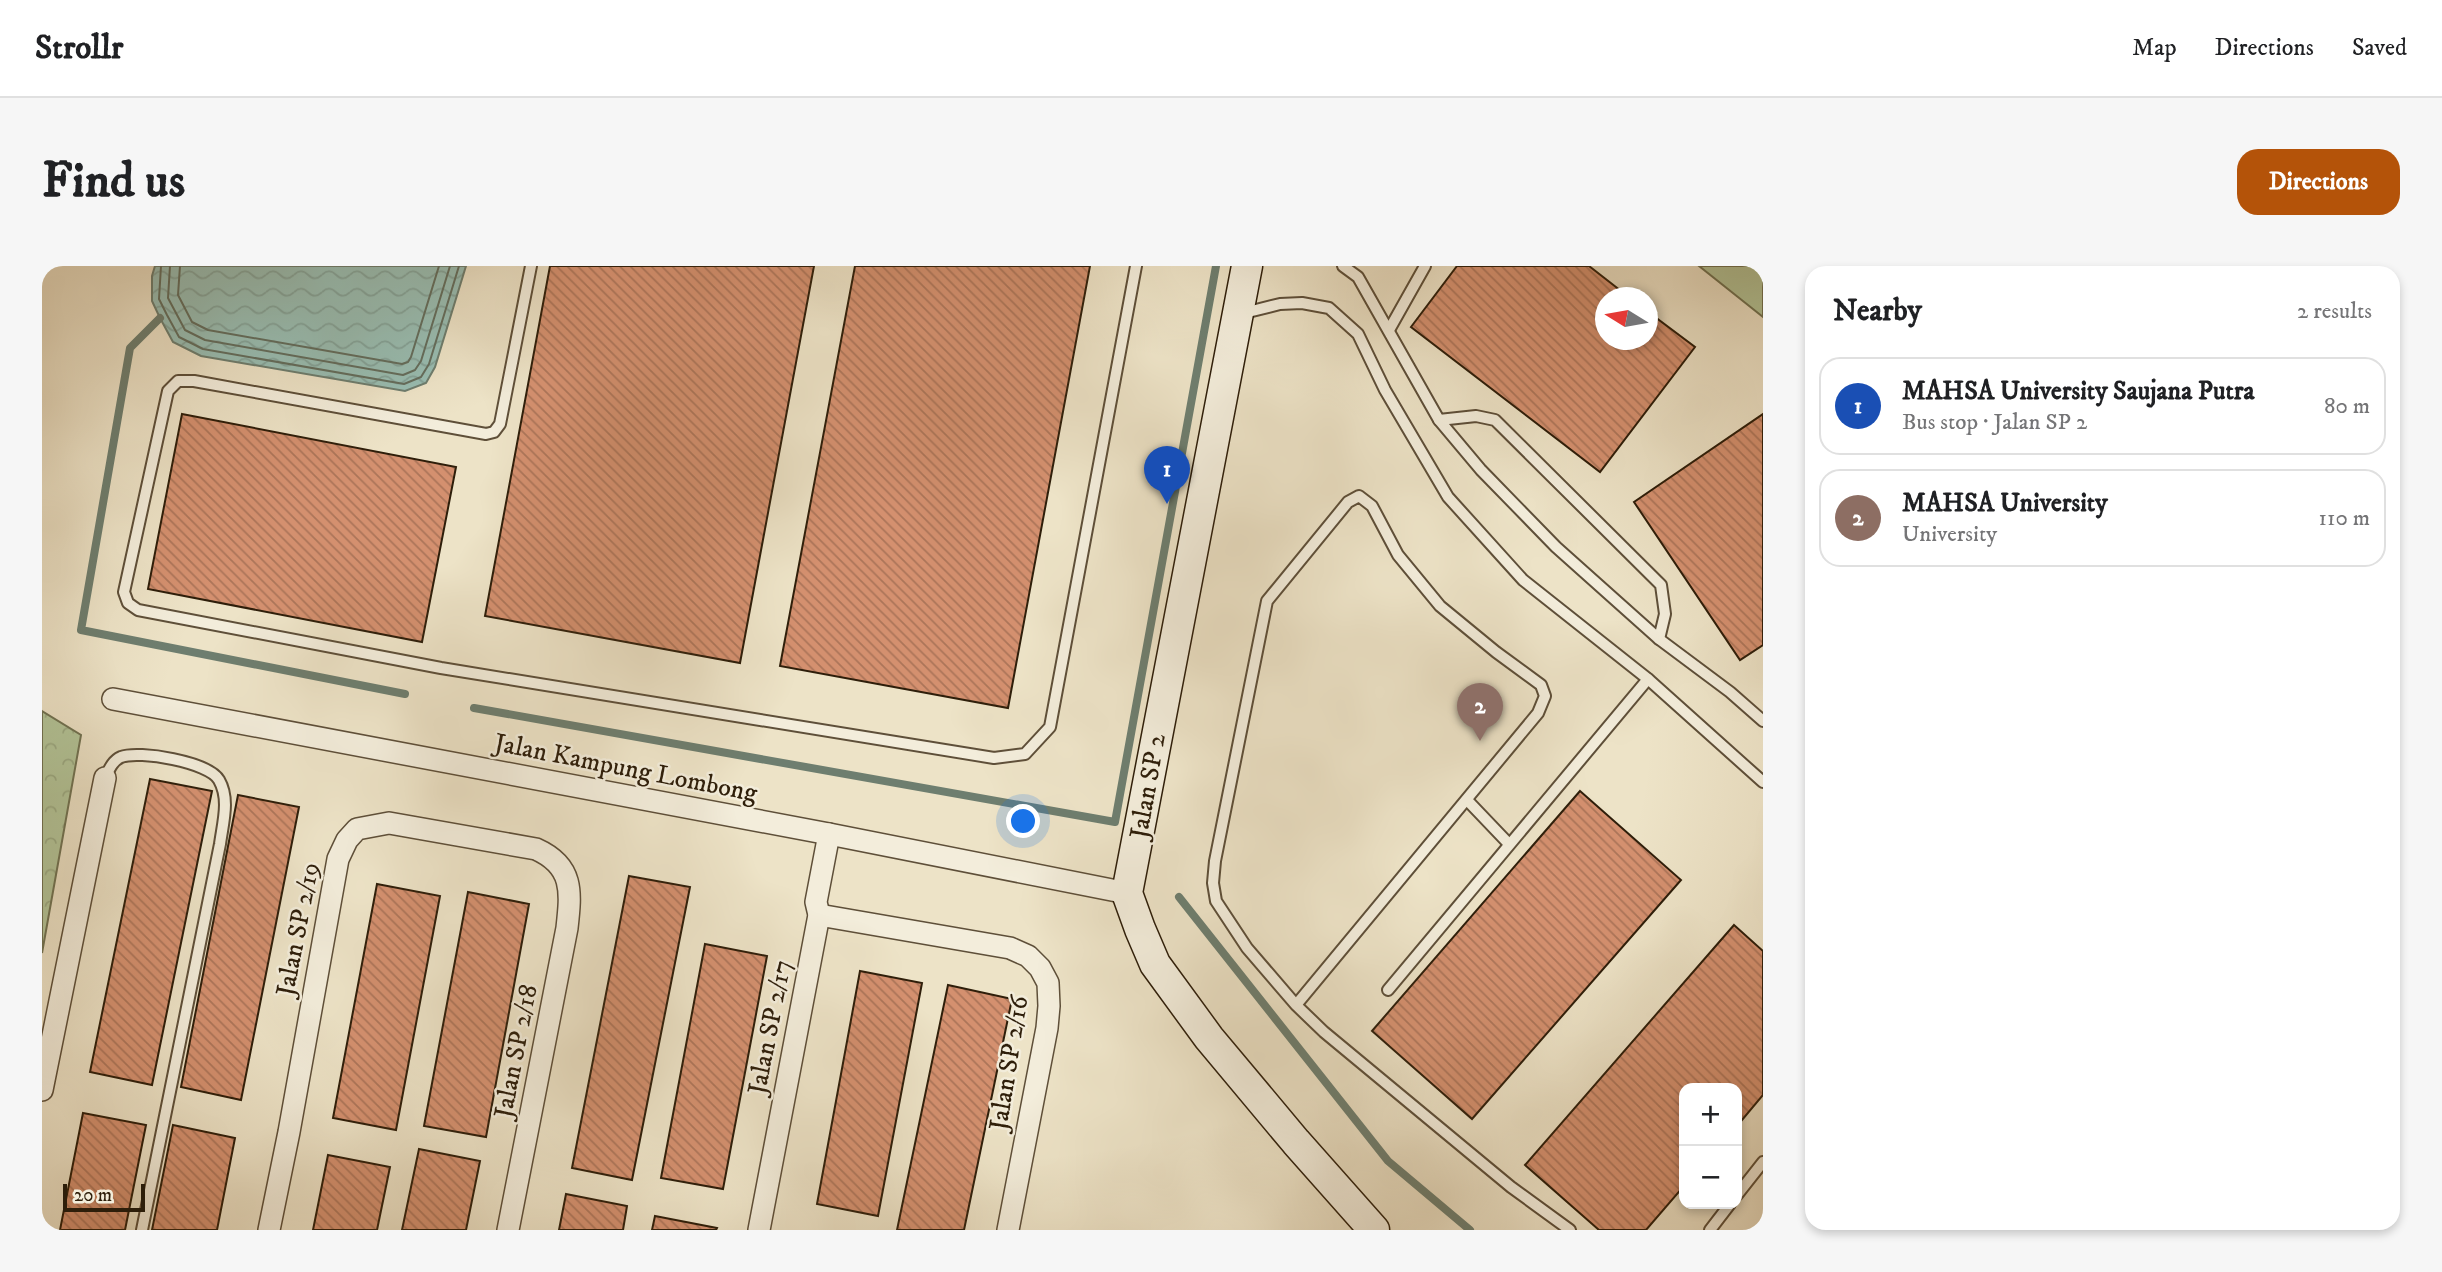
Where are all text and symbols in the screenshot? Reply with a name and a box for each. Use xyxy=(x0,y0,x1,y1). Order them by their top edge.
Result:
text: Strollr xyxy=(35,28,123,69)
text: Map xyxy=(2132,33,2177,63)
text: Directions xyxy=(2215,33,2314,63)
text: Saved xyxy=(2352,33,2407,63)
button: Directions xyxy=(2237,149,2400,215)
text: Find us xyxy=(42,151,185,213)
north arrow xyxy=(1595,287,1658,350)
text: Nearby xyxy=(1833,293,1922,330)
text: 2 results xyxy=(2297,297,2372,326)
text: MAHSA University Saujana Putra xyxy=(1902,375,2255,408)
text: 1 xyxy=(1854,392,1862,421)
text: 80 m xyxy=(2324,392,2370,421)
text: Bus stop · Jalan SP 2 xyxy=(1902,408,2087,437)
pin: 1 xyxy=(1144,446,1190,504)
text: MAHSA University xyxy=(1902,487,2108,520)
text: 2 xyxy=(1852,504,1864,533)
text: 110 m xyxy=(2319,504,2370,533)
text: University xyxy=(1902,520,1997,549)
pin: 2 xyxy=(1457,683,1503,741)
street label: Jalan Kampung Lombong xyxy=(490,726,760,810)
street label: Jalan SP 2 xyxy=(1123,731,1174,843)
your location xyxy=(1006,804,1040,838)
street label: Jalan SP 2/19 xyxy=(269,860,328,1001)
street label: Jalan SP 2/17 xyxy=(741,957,800,1099)
street label: Jalan SP 2/18 xyxy=(487,982,546,1123)
street label: Jalan SP 2/16 xyxy=(982,992,1037,1135)
map controls xyxy=(1679,1083,1742,1209)
button: + xyxy=(1679,1083,1742,1146)
button: − xyxy=(1679,1146,1742,1209)
scale bar xyxy=(63,1181,145,1213)
text: 20 m xyxy=(74,1184,112,1207)

